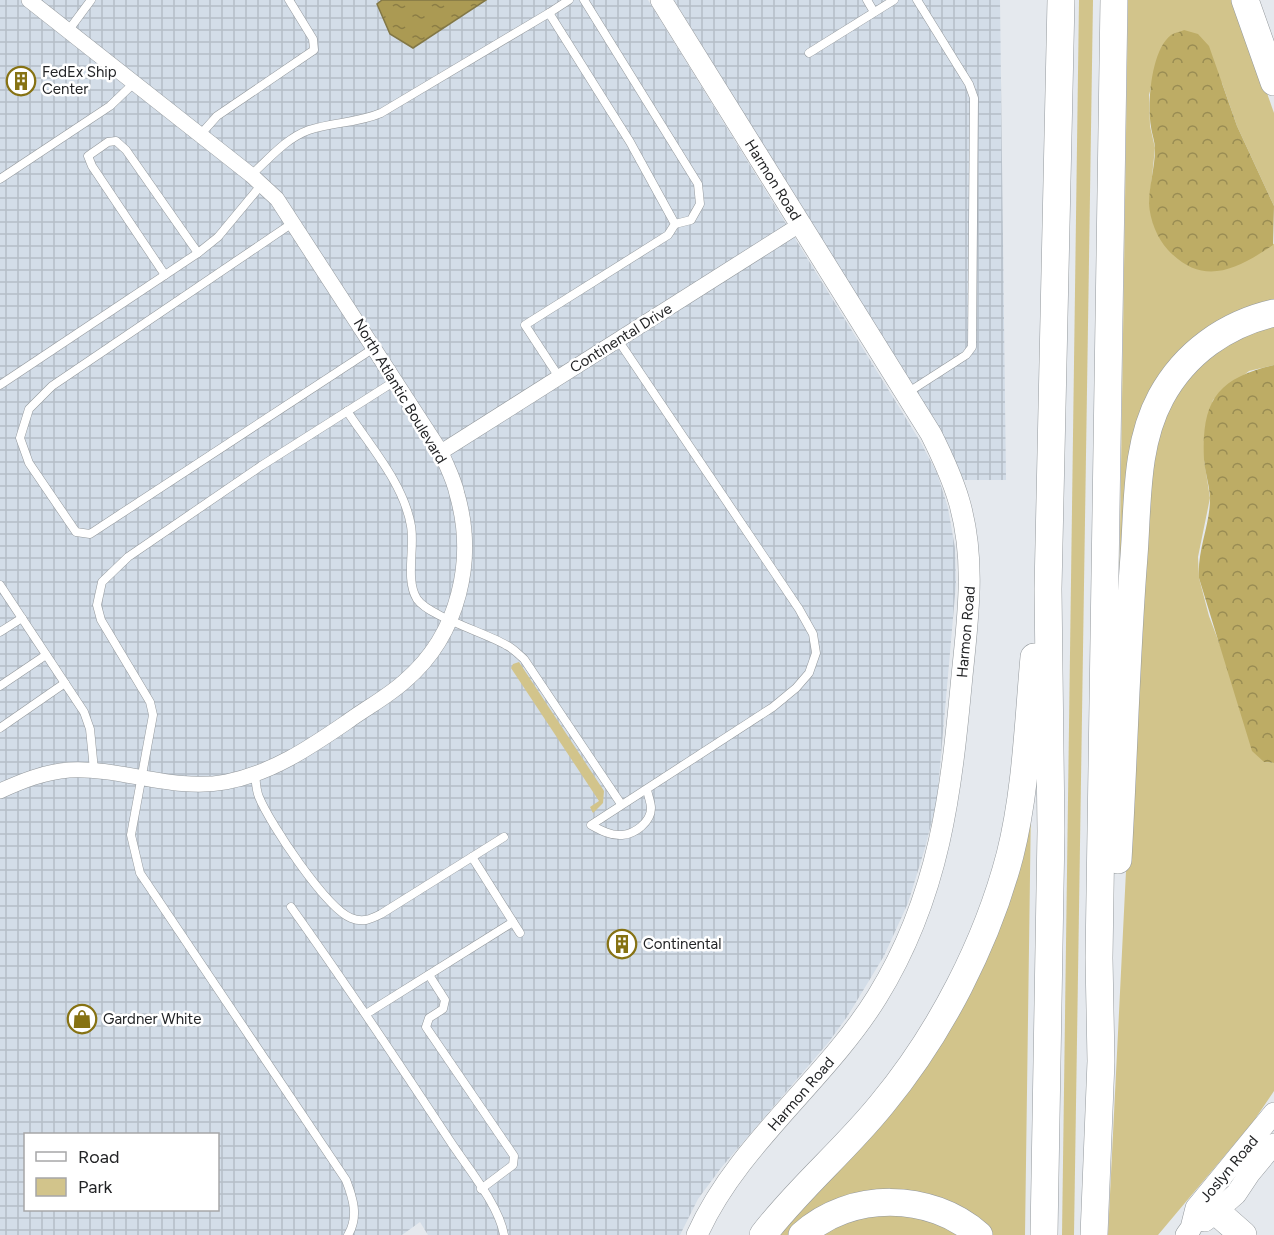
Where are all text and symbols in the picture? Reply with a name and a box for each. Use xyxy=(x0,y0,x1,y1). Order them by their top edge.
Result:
place label: FedEx Ship Center xyxy=(42,63,117,98)
building icon: FedEx Ship Center xyxy=(5,65,37,97)
street label: Harmon Road xyxy=(741,136,805,224)
street label: Continental Drive xyxy=(567,299,675,377)
street label: North Atlantic Boulevard xyxy=(350,315,450,467)
street label: Harmon Road xyxy=(953,585,979,679)
building icon: Continental xyxy=(606,928,638,960)
place label: Continental xyxy=(643,935,722,953)
shop icon: Gardner White xyxy=(66,1003,98,1035)
place label: Gardner White xyxy=(103,1010,201,1028)
street label: Harmon Road xyxy=(764,1053,838,1135)
street label: Joslyn Road xyxy=(1196,1132,1262,1206)
legend xyxy=(24,1133,219,1211)
text: Road xyxy=(78,1146,119,1168)
text: Park xyxy=(78,1176,113,1198)

